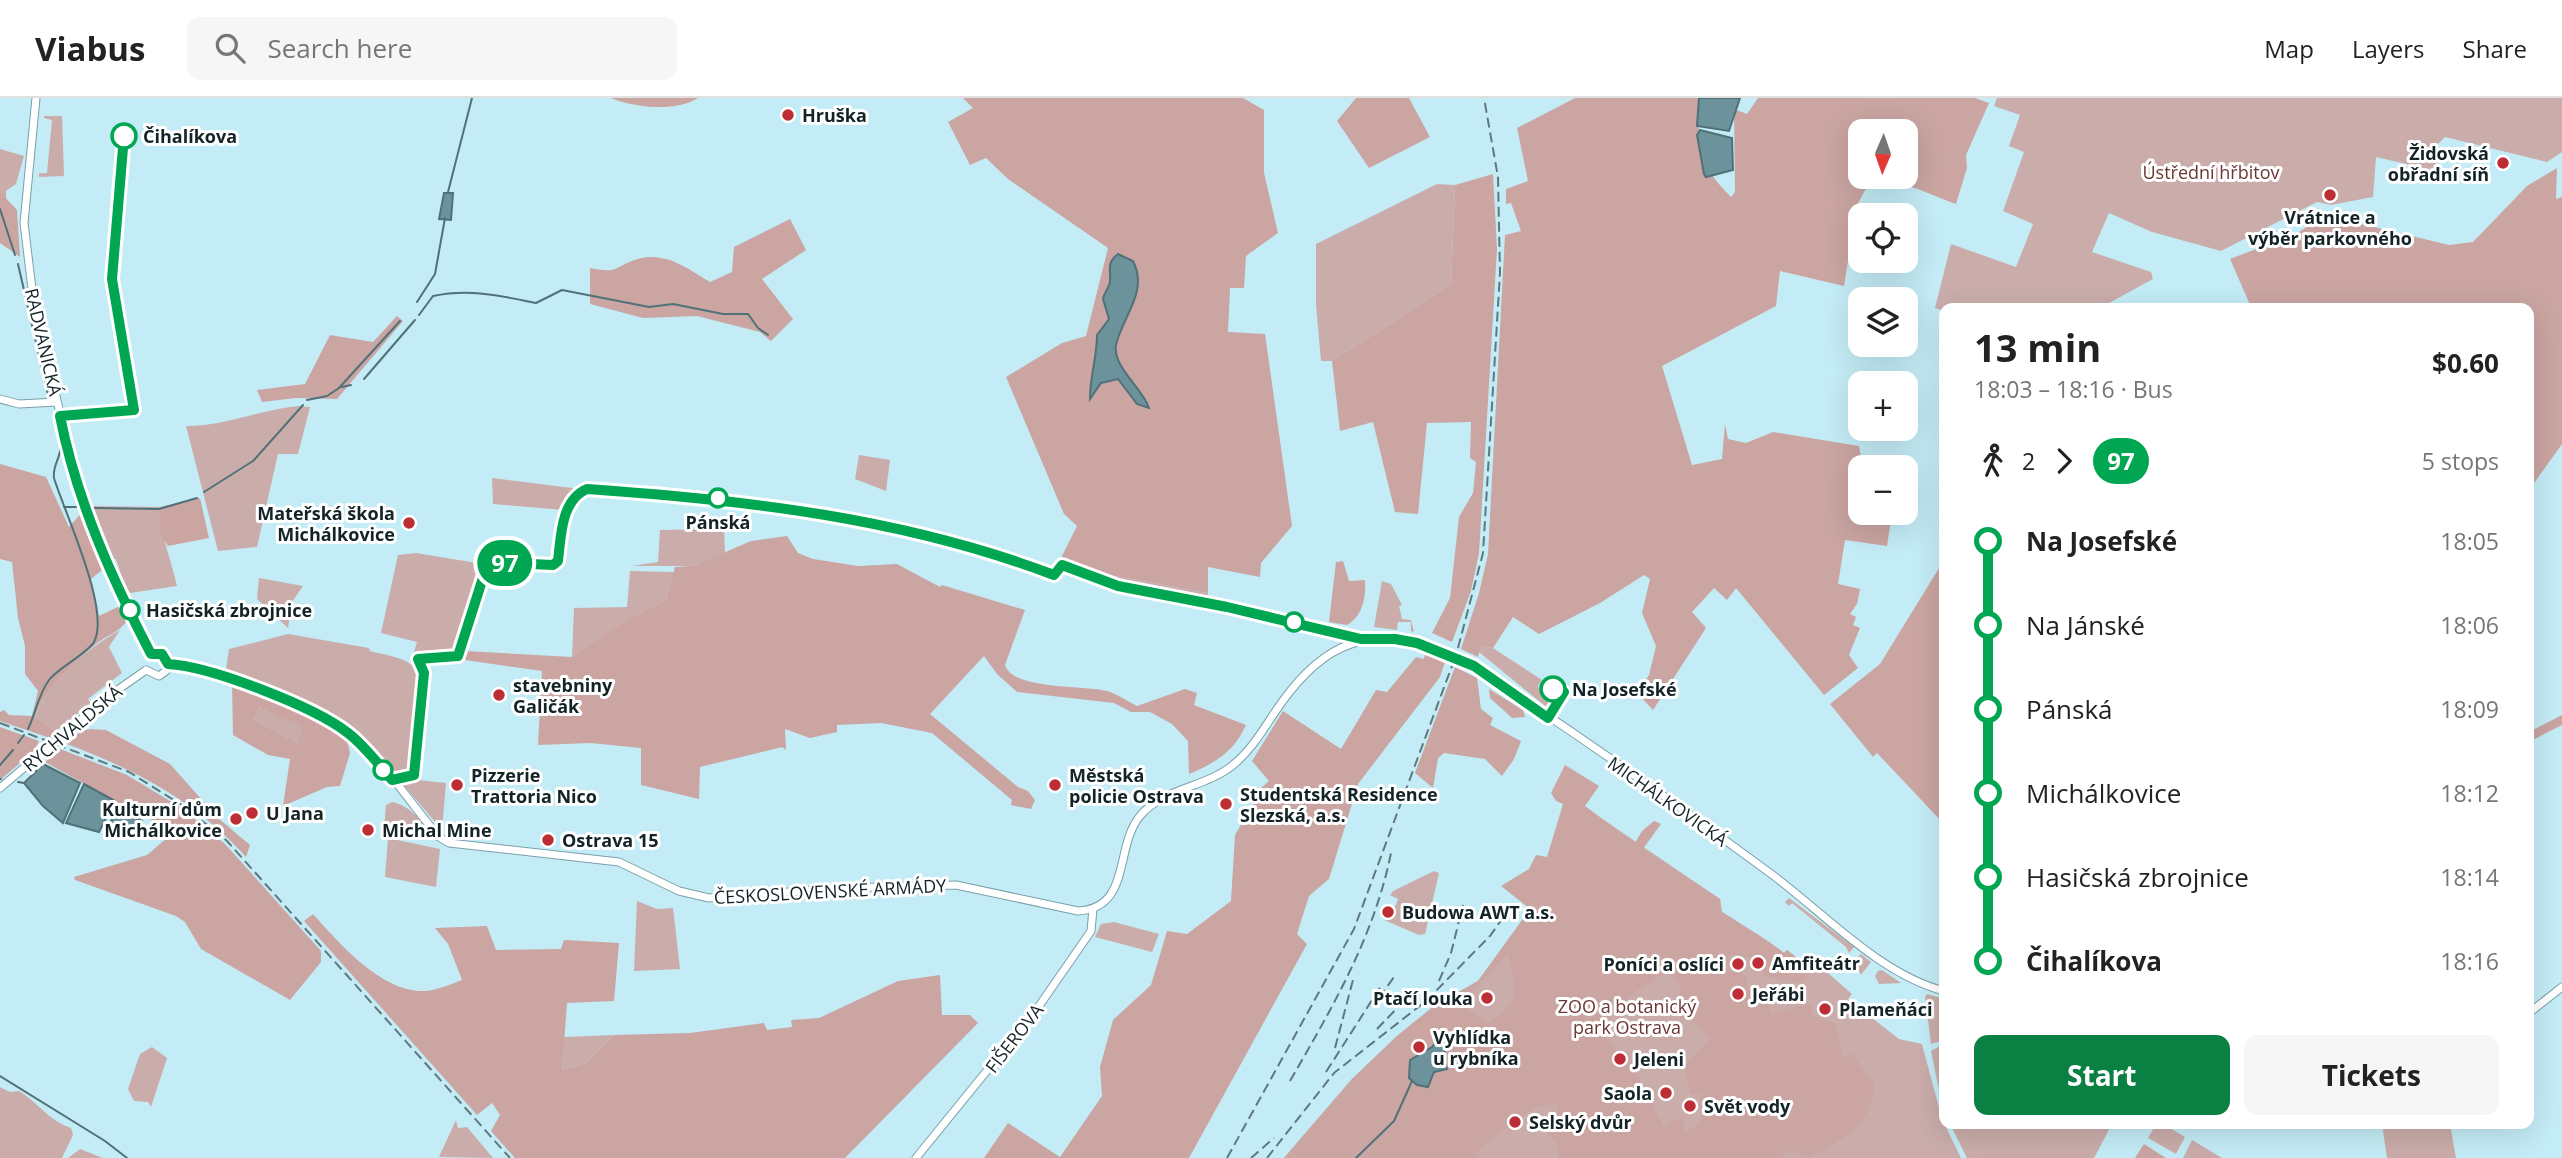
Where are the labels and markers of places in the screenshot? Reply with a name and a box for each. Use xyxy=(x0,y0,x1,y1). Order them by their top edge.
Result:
place label: Hruška xyxy=(802,103,867,127)
marker: Hruška xyxy=(780,107,796,123)
marker: Čihalíkova xyxy=(111,123,137,149)
place label: Čihalíkova xyxy=(143,124,237,148)
place label: Židovská obřadní síň xyxy=(2388,141,2489,186)
marker: Židovská obřadní síň xyxy=(2495,155,2511,171)
marker: Vrátnice a výběr parkovného xyxy=(2322,187,2338,203)
place label: Vrátnice a výběr parkovného xyxy=(2248,205,2412,250)
marker: Pánská xyxy=(708,488,728,508)
place label: Mateřská škola Michálkovice xyxy=(257,501,395,546)
place label: Pánská xyxy=(686,510,751,534)
marker: Mateřská škola Michálkovice xyxy=(401,515,417,531)
place label: Hasičská zbrojnice xyxy=(146,598,312,622)
marker: Hasičská zbrojnice xyxy=(120,600,140,620)
unlabelled marker xyxy=(1284,612,1304,632)
place label: stavebniny Galičák xyxy=(513,673,613,718)
marker: Na Josefské xyxy=(1540,676,1566,702)
place label: Na Josefské xyxy=(1572,677,1677,701)
marker: stavebniny Galičák xyxy=(491,687,507,703)
unlabelled marker xyxy=(373,760,393,780)
place label: Pizzerie Trattoria Nico xyxy=(471,763,597,808)
place label: Městská policie Ostrava xyxy=(1069,763,1204,808)
marker: Pizzerie Trattoria Nico xyxy=(449,777,465,793)
marker: Městská policie Ostrava xyxy=(1047,777,1063,793)
place label: Studentská Residence Slezská, a.s. xyxy=(1240,782,1438,827)
marker: Studentská Residence Slezská, a.s. xyxy=(1218,796,1234,812)
place label: Kulturní dům Michálkovice xyxy=(102,797,222,842)
place label: U Jana xyxy=(266,801,324,825)
marker: U Jana xyxy=(244,805,260,821)
marker: Kulturní dům Michálkovice xyxy=(228,811,244,827)
place label: Michal Mine xyxy=(382,818,492,842)
marker: Michal Mine xyxy=(360,822,376,838)
place label: Ostrava 15 xyxy=(562,828,659,852)
marker: Ostrava 15 xyxy=(540,832,556,848)
place label: Budowa AWT a.s. xyxy=(1402,900,1554,924)
marker: Budowa AWT a.s. xyxy=(1380,904,1396,920)
place label: Amfiteátr xyxy=(1772,951,1860,975)
place label: Poníci a oslíci xyxy=(1603,952,1724,976)
marker: Amfiteátr xyxy=(1750,955,1766,971)
marker: Poníci a oslíci xyxy=(1730,956,1746,972)
place label: Jeřábi xyxy=(1750,982,1805,1006)
place label: Ptačí louka xyxy=(1373,986,1473,1010)
marker: Jeřábi xyxy=(1730,986,1746,1002)
marker: Ptačí louka xyxy=(1479,990,1495,1006)
place label: Plameňáci xyxy=(1839,997,1932,1021)
marker: Plameňáci xyxy=(1817,1001,1833,1017)
place label: Vyhlídka u rybníka xyxy=(1433,1025,1519,1070)
marker: Vyhlídka u rybníka xyxy=(1411,1039,1427,1055)
place label: Jeleni xyxy=(1632,1047,1684,1071)
marker: Jeleni xyxy=(1612,1051,1628,1067)
place label: Saola xyxy=(1604,1081,1652,1105)
marker: Saola xyxy=(1658,1085,1674,1101)
place label: Svět vody xyxy=(1704,1094,1791,1118)
marker: Svět vody xyxy=(1682,1098,1698,1114)
place label: Selský dvůr xyxy=(1529,1110,1632,1134)
marker: Selský dvůr xyxy=(1507,1114,1523,1130)

